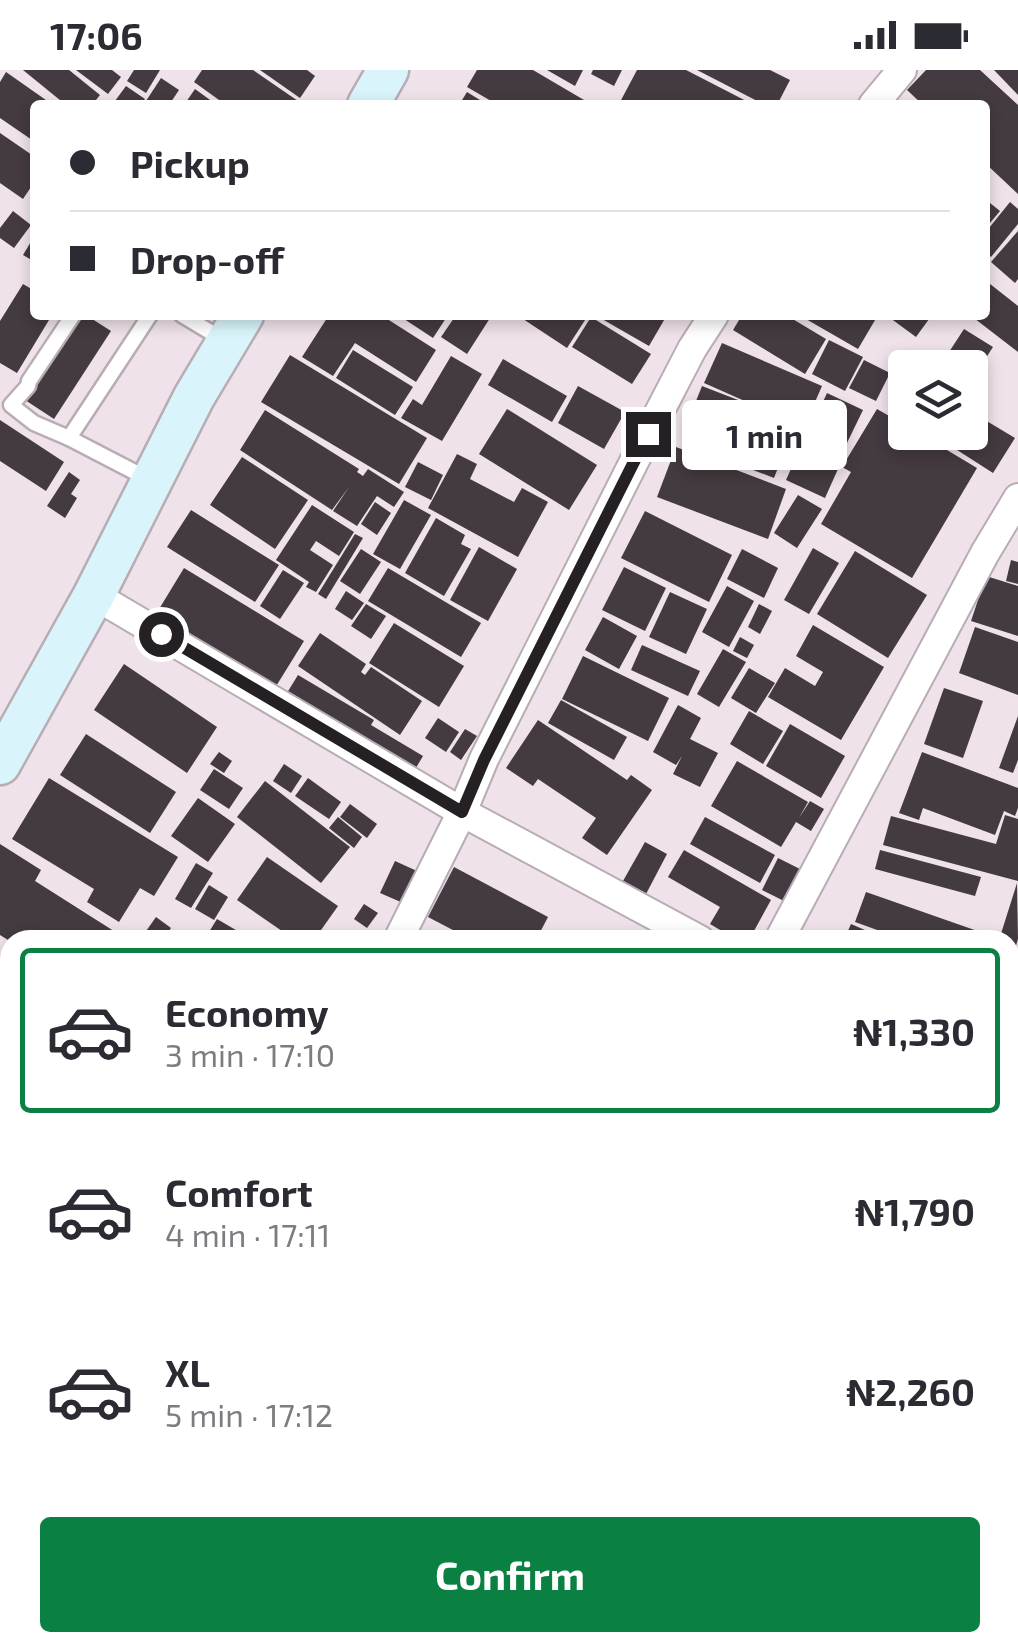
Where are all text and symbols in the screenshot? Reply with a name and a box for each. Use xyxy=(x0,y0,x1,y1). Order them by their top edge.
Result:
text: 17:06 xyxy=(50,12,143,58)
text: Pickup xyxy=(130,140,250,186)
text: Drop-off xyxy=(130,236,284,282)
map controls xyxy=(888,350,988,450)
button: layers xyxy=(888,350,988,450)
callout: 1 min xyxy=(683,399,848,469)
route end xyxy=(626,412,671,457)
text: 1 min xyxy=(726,416,803,454)
route start xyxy=(139,612,184,657)
icon: car xyxy=(45,986,135,1076)
text: Economy xyxy=(165,989,329,1035)
text: ₦1,330 xyxy=(853,1008,975,1054)
text: 3 min · 17:10 xyxy=(165,1035,335,1073)
icon: car xyxy=(45,1166,135,1256)
text: Comfort xyxy=(165,1169,313,1215)
text: ₦1,790 xyxy=(855,1188,975,1234)
text: 4 min · 17:11 xyxy=(165,1215,330,1253)
icon: car xyxy=(45,1346,135,1436)
text: XL xyxy=(165,1349,210,1395)
text: ₦2,260 xyxy=(846,1368,975,1414)
text: 5 min · 17:12 xyxy=(165,1395,333,1433)
button: Confirm xyxy=(40,1517,980,1632)

